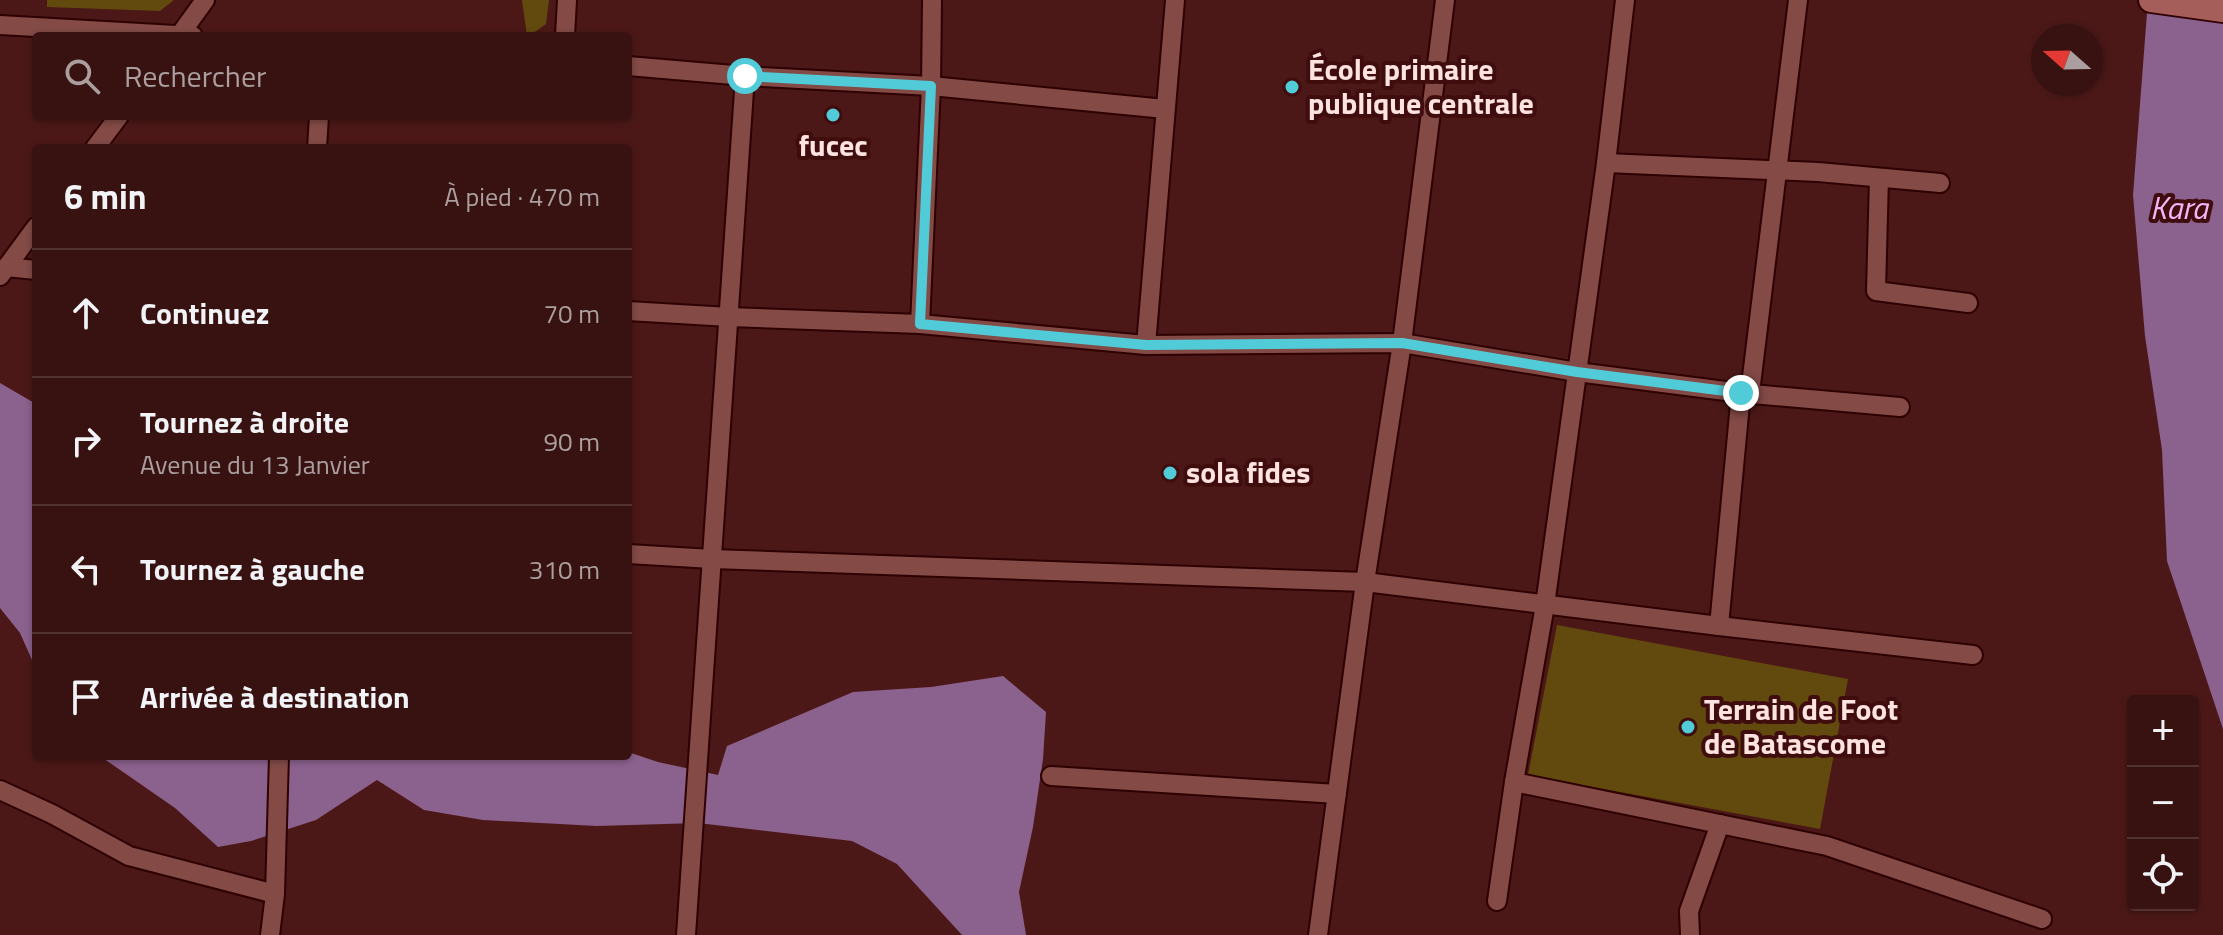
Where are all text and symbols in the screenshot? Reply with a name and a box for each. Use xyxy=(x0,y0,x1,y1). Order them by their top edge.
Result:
north arrow xyxy=(2031,24,2103,96)
search box xyxy=(32,32,632,120)
place label: École primaire publique centrale xyxy=(1308,46,1534,126)
text: Rechercher xyxy=(124,53,267,99)
icon: search xyxy=(60,54,104,98)
route start xyxy=(727,58,763,94)
marker: École primaire publique centrale xyxy=(1283,78,1301,96)
marker: fucec xyxy=(824,106,842,124)
place label: fucec xyxy=(798,122,868,168)
text: 6 min xyxy=(64,170,147,222)
text: À pied · 470 m xyxy=(444,177,600,216)
water label: Kara xyxy=(2150,183,2210,231)
text: Continuez xyxy=(140,290,269,336)
icon: ahead xyxy=(64,291,108,335)
text: 70 m xyxy=(543,294,600,333)
route end xyxy=(1723,375,1759,411)
text: Tournez à droite xyxy=(140,399,349,445)
icon: right xyxy=(64,419,108,463)
text: 90 m xyxy=(543,422,600,461)
text: Avenue du 13 Janvier xyxy=(140,445,370,484)
place label: sola fides xyxy=(1186,449,1311,495)
marker: sola fides xyxy=(1161,464,1179,482)
text: Tournez à gauche xyxy=(140,546,365,592)
icon: left xyxy=(64,547,108,591)
text: 310 m xyxy=(529,550,600,589)
text: Arrivée à destination xyxy=(140,674,410,720)
icon: arrive xyxy=(64,675,108,719)
place label: Terrain de Foot de Batascome xyxy=(1704,686,1898,766)
map controls xyxy=(2127,695,2199,911)
button: + xyxy=(2127,695,2199,767)
marker: Terrain de Foot de Batascome xyxy=(1679,718,1697,736)
button: − xyxy=(2127,767,2199,839)
button: locate xyxy=(2127,839,2199,911)

